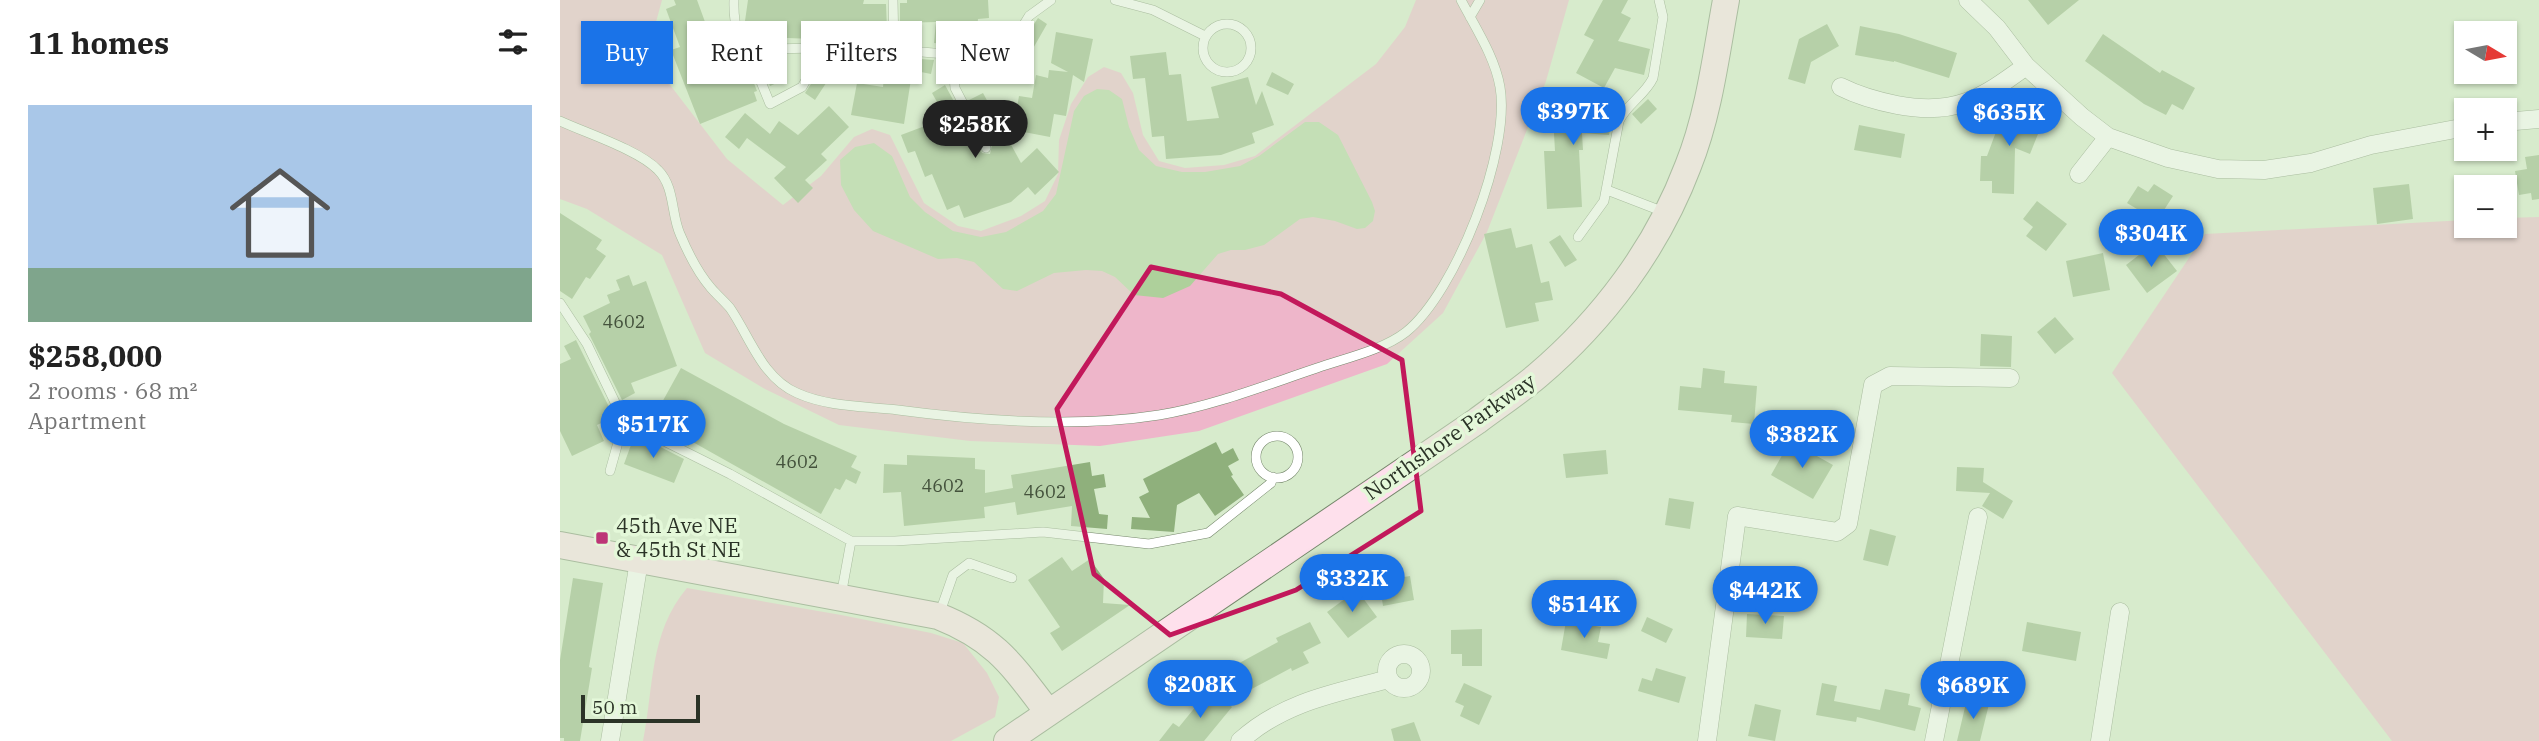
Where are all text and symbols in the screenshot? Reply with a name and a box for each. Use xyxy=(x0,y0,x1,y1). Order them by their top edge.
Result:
chip: Buy xyxy=(581,21,673,84)
chip: Rent xyxy=(687,21,787,84)
chip: Filters xyxy=(801,21,922,84)
chip: New xyxy=(936,21,1034,84)
north arrow xyxy=(2454,21,2516,84)
map controls xyxy=(2454,21,2517,238)
text: 11 homes xyxy=(28,23,169,62)
icon: filters xyxy=(494,23,532,61)
pin: $397K xyxy=(1524,88,1622,147)
pin: $635K xyxy=(1960,88,2058,148)
text: $397K xyxy=(1537,95,1609,125)
text: $635K xyxy=(1973,96,2045,126)
button: + xyxy=(2454,98,2517,161)
pin: $258K xyxy=(926,100,1024,160)
text: $258K xyxy=(939,108,1011,138)
icon: home xyxy=(217,150,343,276)
button: − xyxy=(2454,175,2517,238)
pin: $304K xyxy=(2102,210,2200,269)
text: $304K xyxy=(2115,217,2187,247)
house number: 4602 xyxy=(602,310,646,333)
text: $258,000 xyxy=(28,336,162,375)
street label: Northshore Parkway xyxy=(1358,366,1541,506)
text: 2 rooms · 68 m² xyxy=(28,375,198,405)
pin: $517K xyxy=(604,400,702,460)
text: Apartment xyxy=(28,405,146,435)
text: $517K xyxy=(617,408,689,438)
pin: $382K xyxy=(1753,410,1851,470)
text: $382K xyxy=(1766,418,1838,448)
house number: 4602 xyxy=(775,450,819,473)
house number: 4602 xyxy=(921,474,965,497)
house number: 4602 xyxy=(1023,480,1067,503)
place label: 45th Ave NE & 45th St NE xyxy=(616,511,741,563)
marker: 45th Ave NE & 45th St NE xyxy=(594,530,610,546)
pin: $332K xyxy=(1303,554,1401,614)
text: $332K xyxy=(1316,562,1388,592)
pin: $442K xyxy=(1716,566,1814,626)
text: $442K xyxy=(1729,574,1801,604)
pin: $514K xyxy=(1535,580,1633,640)
text: $514K xyxy=(1548,588,1620,618)
pin: $208K xyxy=(1151,660,1249,720)
pin: $689K xyxy=(1924,662,2022,721)
text: $208K xyxy=(1164,668,1236,698)
text: $689K xyxy=(1937,669,2009,699)
scale bar xyxy=(581,692,700,724)
text: 50 m xyxy=(592,695,637,719)

